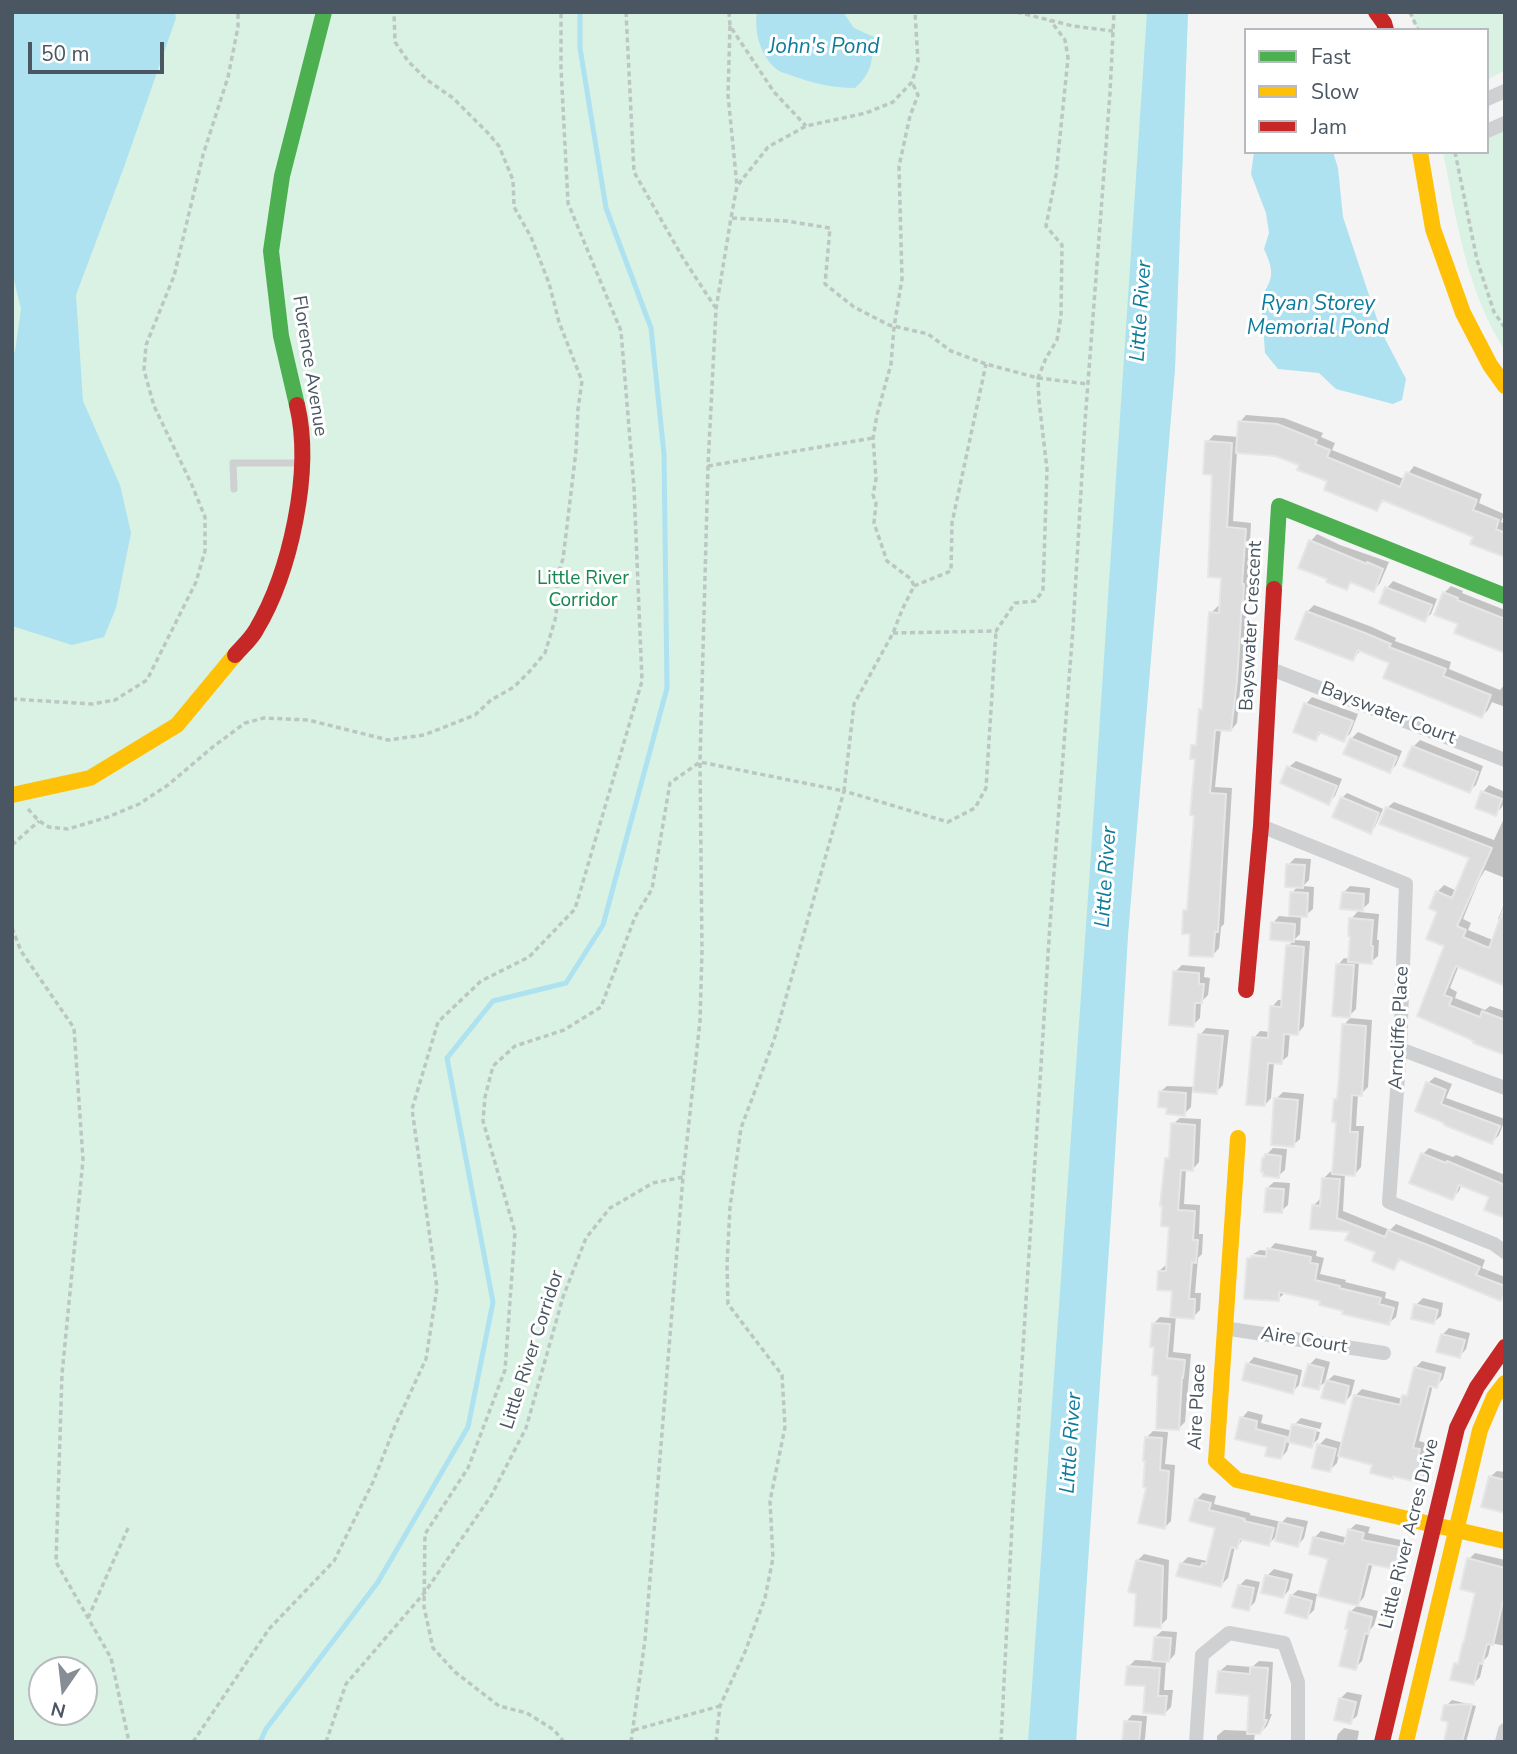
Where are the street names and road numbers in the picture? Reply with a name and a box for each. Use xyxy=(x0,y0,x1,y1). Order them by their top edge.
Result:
street label: Florence Avenue xyxy=(287,294,331,438)
street label: Bayswater Crescent xyxy=(1236,540,1268,712)
street label: Bayswater Court xyxy=(1317,678,1459,750)
street label: Arncliffe Place xyxy=(1385,966,1415,1090)
street label: Little River Corridor xyxy=(497,1268,569,1432)
street label: Aire Court xyxy=(1259,1323,1349,1359)
street label: Aire Place xyxy=(1184,1363,1212,1451)
street label: Little River Acres Drive xyxy=(1375,1437,1445,1631)

